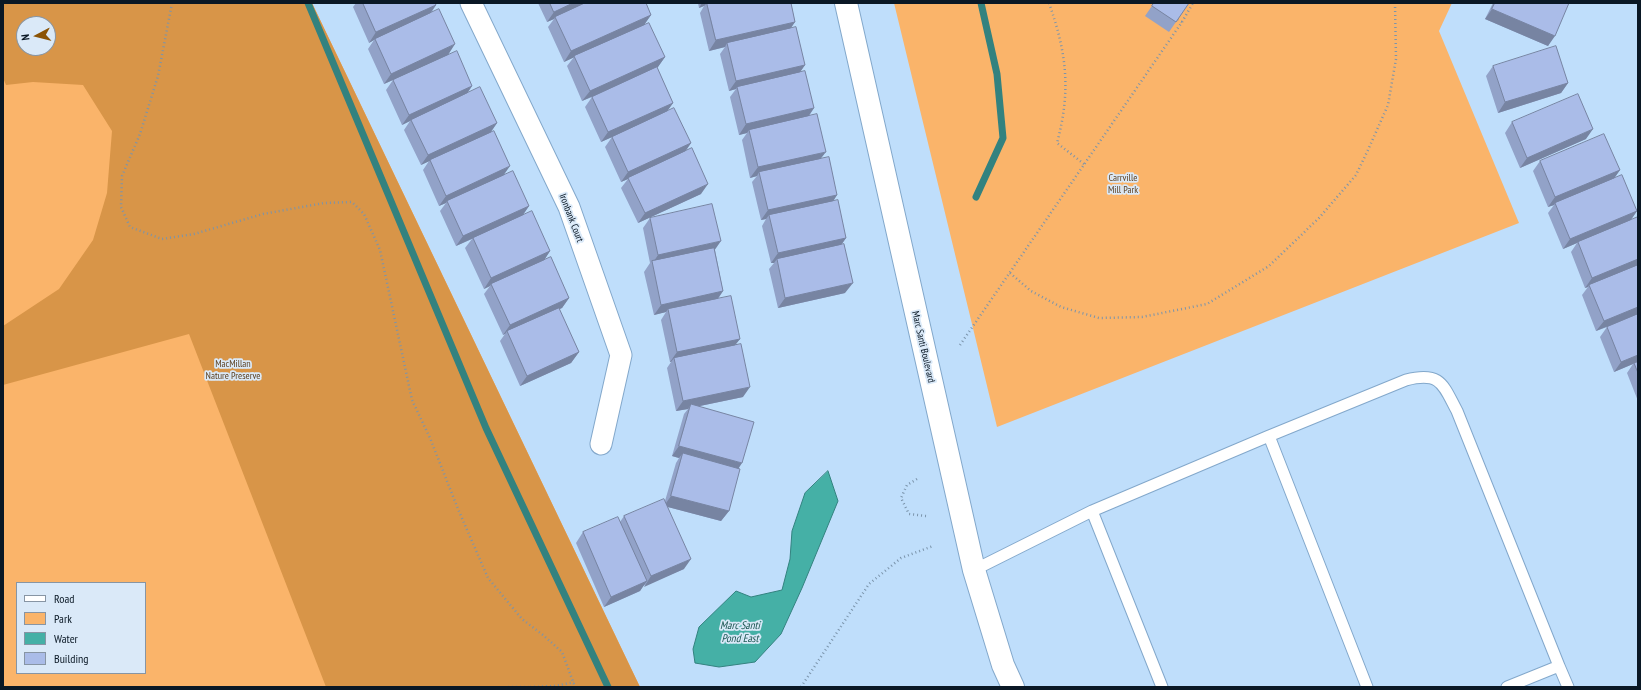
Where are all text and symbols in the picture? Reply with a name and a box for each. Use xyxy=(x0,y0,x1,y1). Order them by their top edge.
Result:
north arrow xyxy=(16,16,56,56)
text: N xyxy=(18,34,32,41)
park label: Carrville Mill Park xyxy=(1108,172,1138,196)
street label: Ironbank Court xyxy=(556,192,586,244)
street label: Marc Santi Boulevard xyxy=(909,310,937,384)
park label: MacMillan Nature Preserve xyxy=(206,358,260,382)
legend xyxy=(16,582,146,674)
text: Road xyxy=(54,591,74,606)
text: Park xyxy=(54,611,72,626)
water label: Marc Santi Pond East xyxy=(720,619,760,645)
text: Water xyxy=(54,631,78,646)
text: Building xyxy=(54,651,89,666)

